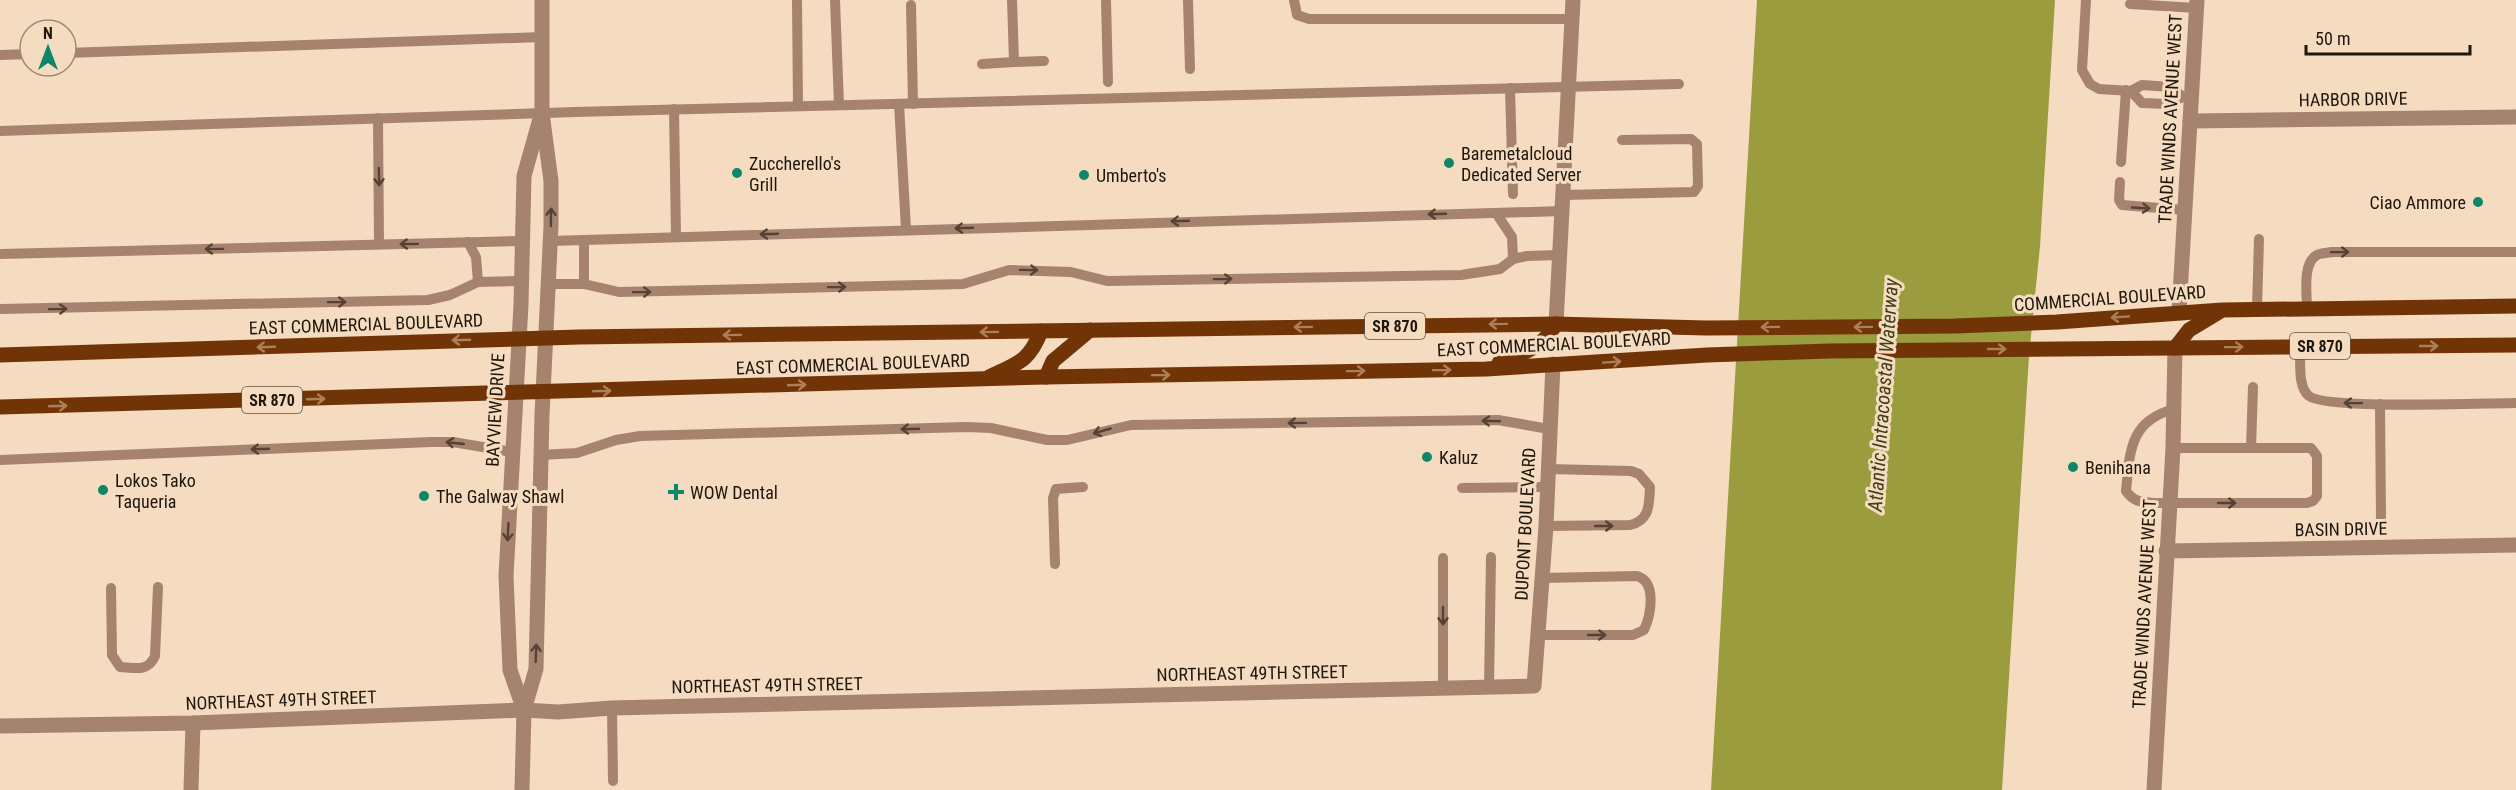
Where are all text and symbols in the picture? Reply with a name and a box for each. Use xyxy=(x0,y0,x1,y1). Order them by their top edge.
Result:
street label: TRADE WINDS AVENUE WEST xyxy=(2154,14,2186,224)
north arrow xyxy=(18,18,78,78)
scale bar xyxy=(2306,18,2470,56)
text: N xyxy=(43,24,53,43)
text: 50 m xyxy=(2315,28,2350,49)
street label: HARBOR DRIVE xyxy=(2298,88,2408,110)
place label: Baremetalcloud Dedicated Server xyxy=(1461,143,1582,185)
place label: Zuccherello's Grill xyxy=(749,153,841,195)
marker: Baremetalcloud Dedicated Server xyxy=(1442,156,1456,170)
place label: Umberto's xyxy=(1096,165,1167,186)
one-way arrow xyxy=(373,166,384,186)
marker: Zuccherello's Grill xyxy=(730,166,744,180)
marker: Umberto's xyxy=(1077,168,1091,182)
place label: Ciao Ammore xyxy=(2370,192,2466,213)
marker: Ciao Ammore xyxy=(2471,195,2485,209)
one-way arrow xyxy=(2131,203,2151,214)
one-way arrow xyxy=(545,207,557,227)
one-way arrow xyxy=(1428,209,1448,220)
one-way arrow xyxy=(1170,216,1190,227)
one-way arrow xyxy=(954,222,974,233)
one-way arrow xyxy=(759,228,779,240)
one-way arrow xyxy=(400,238,420,249)
one-way arrow xyxy=(205,243,225,254)
one-way arrow xyxy=(2330,246,2350,258)
one-way arrow xyxy=(1019,264,1039,276)
one-way arrow xyxy=(1213,273,1233,284)
water label: Atlantic Intracoastal Waterway xyxy=(1863,277,1903,513)
one-way arrow xyxy=(826,281,846,293)
street label: COMMERCIAL BOULEVARD xyxy=(2013,281,2207,315)
one-way arrow xyxy=(631,286,651,298)
one-way arrow xyxy=(327,296,347,308)
one-way arrow xyxy=(48,303,68,314)
street label: EAST COMMERCIAL BOULEVARD xyxy=(249,309,483,339)
one-way arrow xyxy=(2111,312,2131,323)
road number: SR 870 xyxy=(1365,313,1425,339)
one-way arrow xyxy=(1488,319,1508,330)
one-way arrow xyxy=(1293,321,1313,333)
one-way arrow xyxy=(1760,321,1780,333)
one-way arrow xyxy=(1853,321,1873,332)
one-way arrow xyxy=(980,326,1000,338)
street label: EAST COMMERCIAL BOULEVARD xyxy=(1436,327,1672,361)
one-way arrow xyxy=(723,330,743,341)
road number: SR 870 xyxy=(2290,333,2350,359)
one-way arrow xyxy=(451,335,471,346)
one-way arrow xyxy=(2418,340,2438,352)
one-way arrow xyxy=(256,341,276,352)
one-way arrow xyxy=(2223,341,2243,353)
one-way arrow xyxy=(1987,343,2007,355)
street label: EAST COMMERCIAL BOULEVARD xyxy=(736,349,970,379)
street label: BAYVIEW DRIVE xyxy=(482,353,508,467)
one-way arrow xyxy=(1601,356,1621,367)
one-way arrow xyxy=(1431,364,1451,376)
one-way arrow xyxy=(1345,366,1365,377)
one-way arrow xyxy=(1150,369,1170,381)
one-way arrow xyxy=(786,379,806,391)
one-way arrow xyxy=(591,385,611,397)
road number: SR 870 xyxy=(242,387,302,413)
one-way arrow xyxy=(306,393,326,405)
one-way arrow xyxy=(2343,398,2363,409)
one-way arrow xyxy=(48,400,68,412)
one-way arrow xyxy=(1482,415,1502,426)
one-way arrow xyxy=(1287,417,1307,429)
one-way arrow xyxy=(900,423,920,435)
one-way arrow xyxy=(1093,426,1112,437)
one-way arrow xyxy=(445,437,465,448)
one-way arrow xyxy=(251,444,271,455)
place label: Kaluz xyxy=(1439,447,1478,468)
street label: DUPONT BOULEVARD xyxy=(1511,447,1539,601)
marker: Kaluz xyxy=(1420,450,1434,464)
place label: Benihana xyxy=(2085,457,2151,478)
marker: Benihana xyxy=(2066,460,2080,474)
place label: Lokos Tako Taqueria xyxy=(115,470,196,512)
place label: WOW Dental xyxy=(690,482,778,503)
marker: Lokos Tako Taqueria xyxy=(96,483,110,497)
marker: WOW Dental xyxy=(667,483,685,501)
place label: The Galway Shawl xyxy=(436,486,564,507)
marker: The Galway Shawl xyxy=(417,489,431,503)
one-way arrow xyxy=(2216,497,2236,509)
street label: TRADE WINDS AVENUE WEST xyxy=(2128,499,2160,709)
street label: BASIN DRIVE xyxy=(2294,518,2388,540)
one-way arrow xyxy=(1594,520,1614,532)
one-way arrow xyxy=(503,521,514,541)
one-way arrow xyxy=(1437,606,1449,626)
one-way arrow xyxy=(1586,629,1606,641)
one-way arrow xyxy=(530,644,542,664)
street label: NORTHEAST 49TH STREET xyxy=(1156,661,1348,685)
street label: NORTHEAST 49TH STREET xyxy=(671,673,863,697)
street label: NORTHEAST 49TH STREET xyxy=(185,686,377,714)

